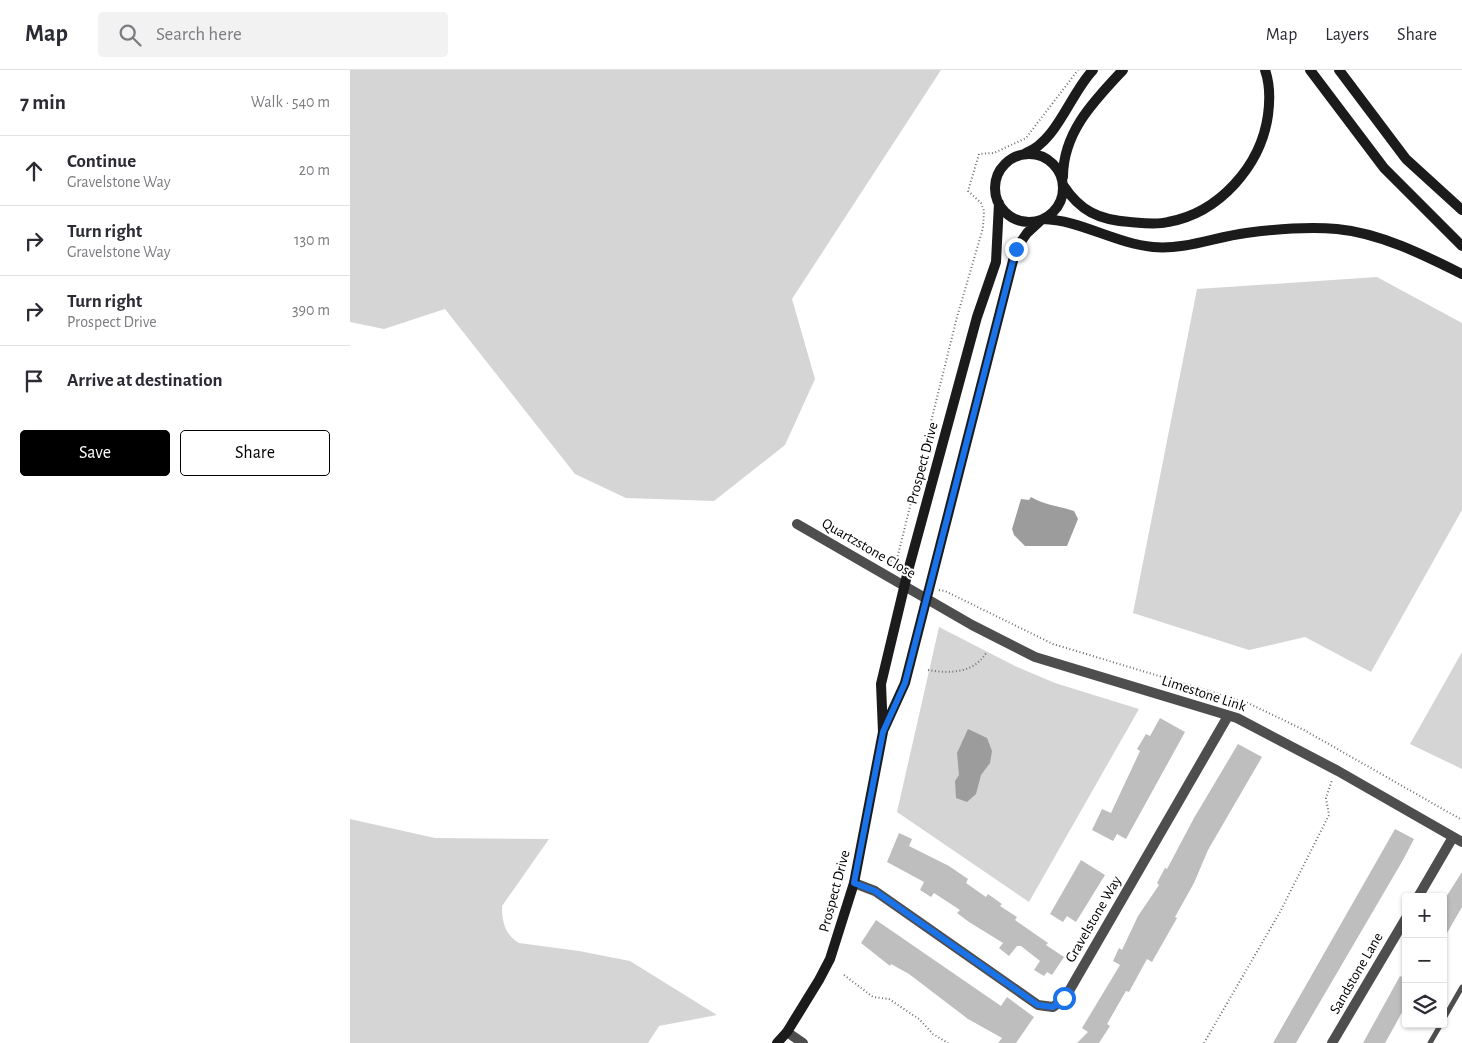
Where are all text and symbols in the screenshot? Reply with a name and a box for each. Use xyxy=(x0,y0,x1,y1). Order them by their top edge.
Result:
search box xyxy=(98,12,448,57)
icon: search xyxy=(116,21,144,49)
text: Map xyxy=(25,22,68,46)
text: Search here xyxy=(156,25,242,44)
text: Map xyxy=(1266,26,1297,44)
text: Layers xyxy=(1325,26,1369,44)
text: Share xyxy=(1397,26,1437,44)
text: 7 min xyxy=(20,92,66,113)
text: Walk · 540 m xyxy=(251,94,330,110)
text: Continue xyxy=(67,152,136,171)
icon: ahead xyxy=(20,157,48,185)
text: 20 m xyxy=(299,162,330,178)
text: Gravelstone Way xyxy=(67,174,171,190)
text: Turn right xyxy=(67,222,142,241)
icon: right xyxy=(20,227,48,255)
text: 130 m xyxy=(294,232,330,248)
route end xyxy=(1005,238,1028,261)
text: Gravelstone Way xyxy=(67,244,171,260)
text: Turn right xyxy=(67,292,142,311)
icon: right xyxy=(20,297,48,325)
text: 390 m xyxy=(292,302,330,318)
text: Prospect Drive xyxy=(67,314,157,330)
icon: arrive xyxy=(20,367,48,395)
text: Arrive at destination xyxy=(67,371,223,390)
street label: Prospect Drive xyxy=(904,420,941,506)
button: Save xyxy=(20,430,170,476)
button: Share xyxy=(180,430,330,476)
street label: Quartzstone Close xyxy=(819,516,918,581)
street label: Limestone Link xyxy=(1160,673,1248,714)
street label: Prospect Drive xyxy=(816,848,853,934)
street label: Gravelstone Way xyxy=(1063,873,1124,965)
map controls xyxy=(1402,893,1447,1028)
button: + xyxy=(1402,893,1447,938)
street label: Sandstone Lane xyxy=(1327,930,1386,1016)
button: − xyxy=(1402,938,1447,983)
button: layers xyxy=(1402,983,1447,1028)
route start xyxy=(1053,987,1076,1010)

